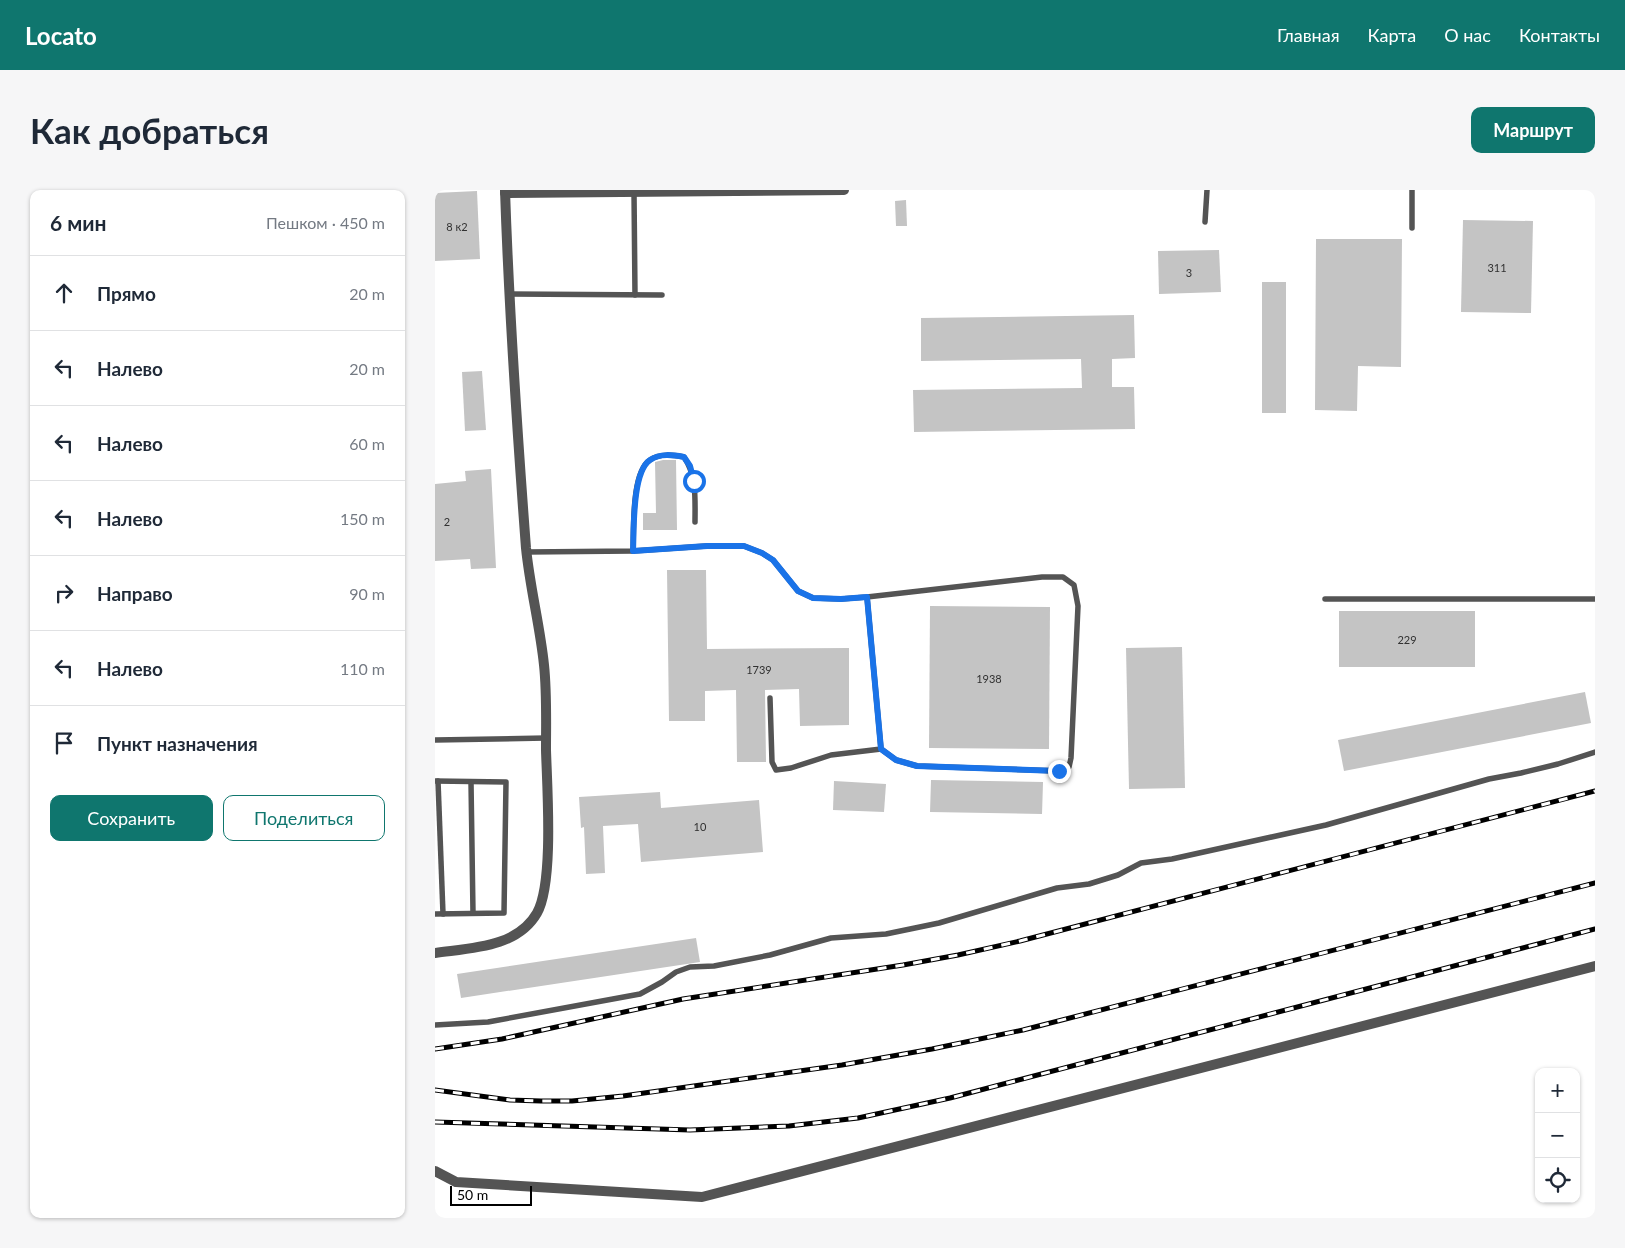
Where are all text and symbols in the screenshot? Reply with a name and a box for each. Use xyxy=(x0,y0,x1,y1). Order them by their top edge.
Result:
text: Locato xyxy=(25,21,97,50)
text: Главная xyxy=(1277,24,1340,46)
text: Карта xyxy=(1368,24,1416,46)
text: О нас xyxy=(1444,24,1491,46)
text: Контакты xyxy=(1519,24,1600,46)
button: Маршрут xyxy=(1471,107,1595,153)
text: Как добраться xyxy=(30,109,269,151)
text: 6 мин xyxy=(50,210,107,235)
text: Пешком · 450 m xyxy=(266,213,385,232)
house number: 8 к2 xyxy=(446,220,468,233)
house number: 311 xyxy=(1487,261,1507,274)
house number: 3 xyxy=(1186,266,1192,279)
icon: ahead xyxy=(50,279,78,307)
text: Прямо xyxy=(97,282,156,305)
text: 20 m xyxy=(349,284,385,303)
icon: left xyxy=(50,354,78,382)
text: Налево xyxy=(97,357,163,380)
text: 20 m xyxy=(349,359,385,378)
icon: left xyxy=(50,429,78,457)
text: Налево xyxy=(97,432,163,455)
text: 60 m xyxy=(349,434,385,453)
route start xyxy=(683,470,706,493)
icon: left xyxy=(50,504,78,532)
text: Налево xyxy=(97,507,163,530)
text: 150 m xyxy=(340,509,385,528)
house number: 2 xyxy=(444,515,450,528)
icon: right xyxy=(50,579,78,607)
text: Направо xyxy=(97,582,173,605)
text: 90 m xyxy=(349,584,385,603)
house number: 229 xyxy=(1397,633,1417,646)
icon: left xyxy=(50,654,78,682)
text: Налево xyxy=(97,657,163,680)
text: 110 m xyxy=(340,659,385,678)
house number: 1739 xyxy=(746,663,772,676)
house number: 1938 xyxy=(976,672,1002,685)
icon: arrive xyxy=(50,729,78,757)
text: Пункт назначения xyxy=(97,732,258,755)
route end xyxy=(1048,760,1071,783)
button: Сохранить xyxy=(50,795,213,841)
button: Поделиться xyxy=(223,795,385,841)
house number: 10 xyxy=(694,820,707,833)
map controls xyxy=(1535,1068,1580,1203)
button: + xyxy=(1535,1068,1580,1113)
button: − xyxy=(1535,1113,1580,1158)
button: locate xyxy=(1535,1158,1580,1203)
scale bar xyxy=(450,1183,533,1206)
text: 50 m xyxy=(457,1186,488,1203)

